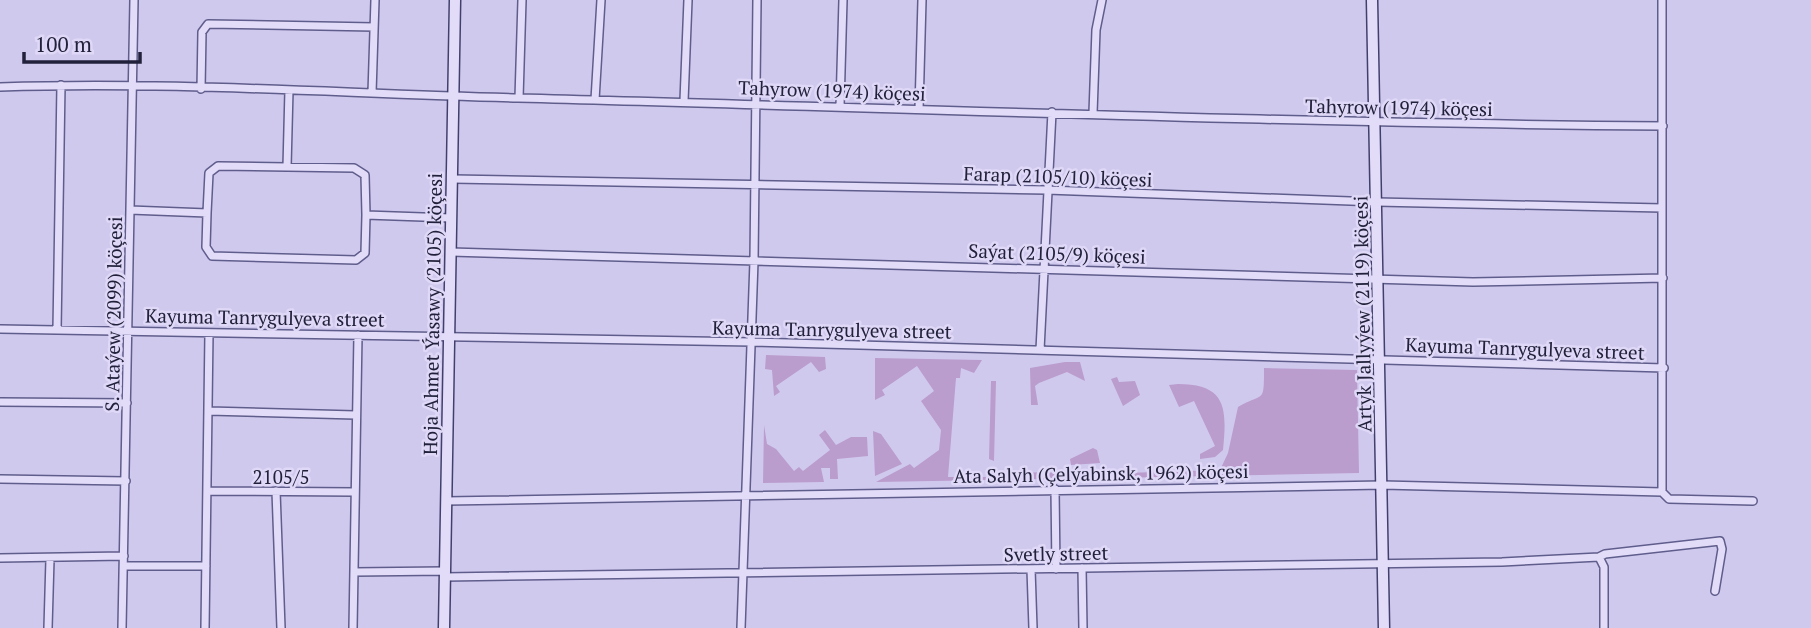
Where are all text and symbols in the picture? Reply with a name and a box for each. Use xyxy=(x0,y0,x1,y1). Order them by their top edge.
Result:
scale bar xyxy=(24,21,140,65)
text: 100 m xyxy=(35,30,92,58)
street label: Tahyrow (1974) köçesi xyxy=(738,74,926,106)
street label: Tahyrow (1974) köçesi xyxy=(1305,93,1493,121)
street label: Farap (2105/10) köçesi xyxy=(963,160,1153,192)
street label: Hoja Ahmet Ýasawy (2105) köçesi xyxy=(417,173,447,455)
street label: Artyk Jallyýew (2119) köçesi xyxy=(1347,196,1377,432)
street label: S. Ataýew (2099) köçesi xyxy=(99,216,127,412)
street label: Saýat (2105/9) köçesi xyxy=(968,237,1146,269)
street label: Kayuma Tanrygulyeva street xyxy=(145,302,385,332)
street label: Kayuma Tanrygulyeva street xyxy=(712,314,952,344)
street label: Kayuma Tanrygulyeva street xyxy=(1405,331,1645,365)
street label: Ata Salyh (Çelýabinsk, 1962) köçesi xyxy=(953,458,1249,488)
street label: 2105/5 xyxy=(252,464,310,489)
street label: Svetly street xyxy=(1003,540,1109,566)

